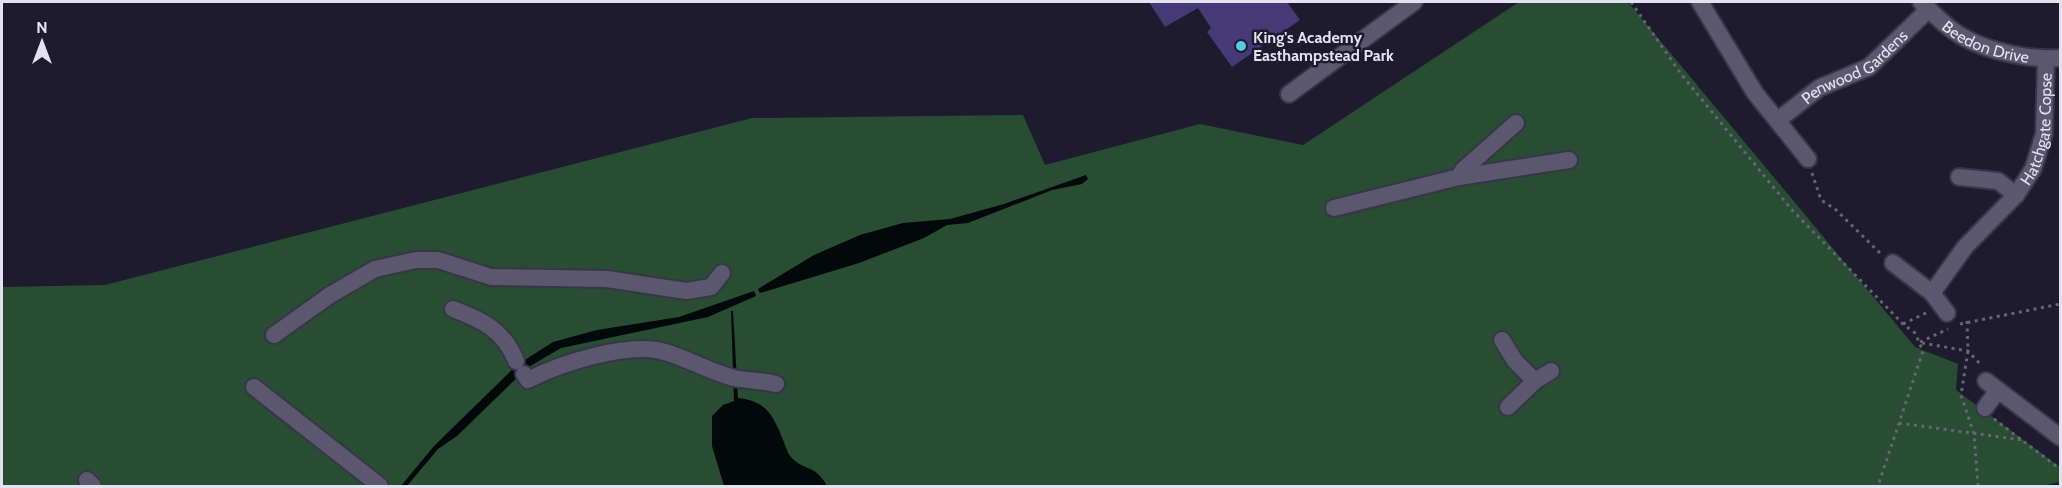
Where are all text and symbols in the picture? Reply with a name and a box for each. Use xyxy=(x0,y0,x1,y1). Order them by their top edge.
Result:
north arrow xyxy=(12,12,72,72)
street label: Beedon Drive xyxy=(1938,16,2030,66)
text: N xyxy=(36,18,48,37)
street label: Penwood Gardens xyxy=(1798,25,1912,108)
place label: King's Academy Easthampstead Park xyxy=(1253,28,1394,65)
marker: King's Academy Easthampstead Park xyxy=(1234,39,1248,53)
street label: Hatchgate Copse xyxy=(2016,73,2055,188)

